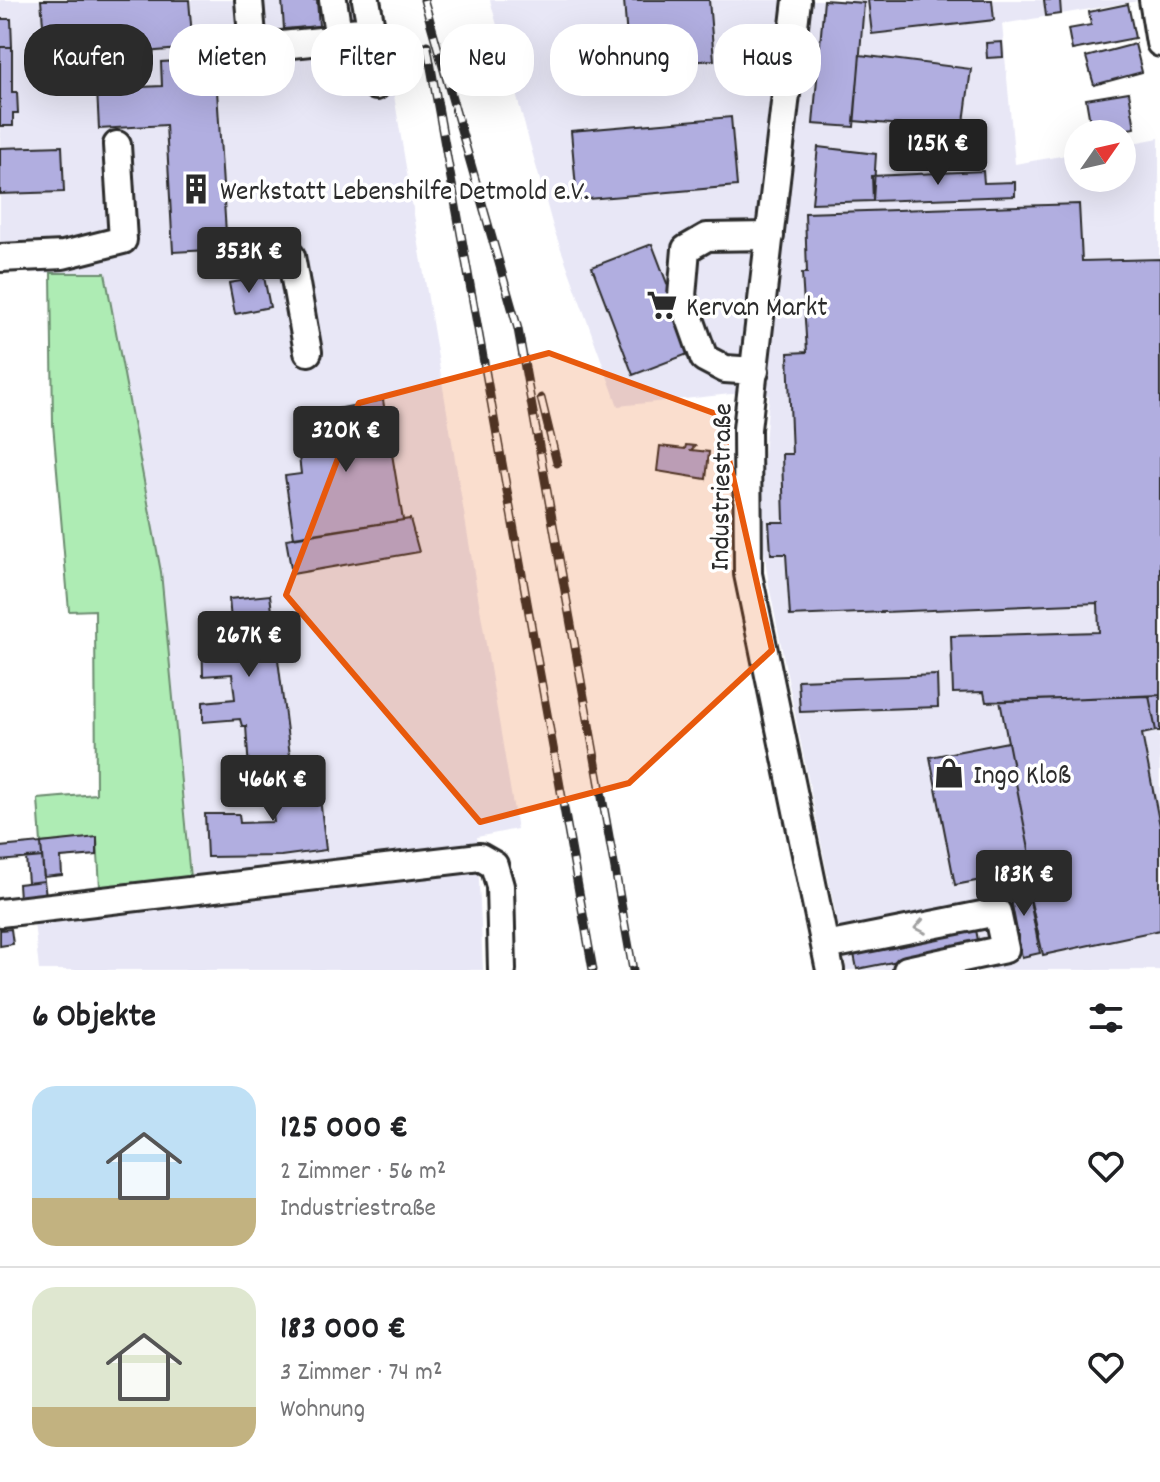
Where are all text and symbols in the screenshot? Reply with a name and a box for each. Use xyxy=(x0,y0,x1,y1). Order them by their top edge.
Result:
chip: Kaufen xyxy=(24,24,153,96)
chip: Mieten xyxy=(169,24,295,96)
chip: Filter xyxy=(311,24,424,96)
chip: Neu xyxy=(440,24,534,96)
chip: Wohnung xyxy=(550,24,698,96)
chip: Haus xyxy=(714,24,821,96)
pin: 125K € xyxy=(873,119,1003,187)
north arrow xyxy=(1064,120,1136,192)
map controls xyxy=(1064,120,1136,192)
text: 125K € xyxy=(907,126,969,163)
building icon: Werkstatt Lebenshilfe Detmold e.V. xyxy=(179,172,213,206)
place label: Werkstatt Lebenshilfe Detmold e.V. xyxy=(220,174,589,214)
pin: 353K € xyxy=(184,227,314,295)
text: 353K € xyxy=(215,234,283,271)
supermarket icon: Kervan Markt xyxy=(645,288,679,322)
place label: Kervan Markt xyxy=(686,290,828,330)
street label: Industriestraße xyxy=(703,403,745,571)
pin: 320K € xyxy=(281,406,411,474)
text: 320K € xyxy=(311,413,381,450)
pin: 267K € xyxy=(184,611,314,679)
text: 267K € xyxy=(216,618,282,655)
pin: 466K € xyxy=(208,755,338,823)
shop icon: Ingo Kloß xyxy=(932,756,966,790)
place label: Ingo Kloß xyxy=(973,758,1071,798)
text: 466K € xyxy=(239,762,307,799)
pin: 183K € xyxy=(959,850,1089,918)
text: 183K € xyxy=(994,857,1054,894)
one-way arrow xyxy=(913,918,927,935)
text: 6 Objekte xyxy=(32,994,156,1043)
icon: filters xyxy=(1084,996,1128,1040)
text: 125 000 € xyxy=(280,1105,408,1154)
icon: home xyxy=(96,1118,192,1214)
icon: heart xyxy=(1084,1144,1128,1188)
text: 2 Zimmer · 56 m² xyxy=(280,1154,446,1191)
text: Industriestraße xyxy=(280,1191,436,1228)
text: 183 000 € xyxy=(280,1306,406,1355)
icon: home xyxy=(96,1319,192,1415)
icon: heart xyxy=(1084,1345,1128,1389)
text: 3 Zimmer · 74 m² xyxy=(280,1355,442,1392)
text: Wohnung xyxy=(280,1392,365,1429)

